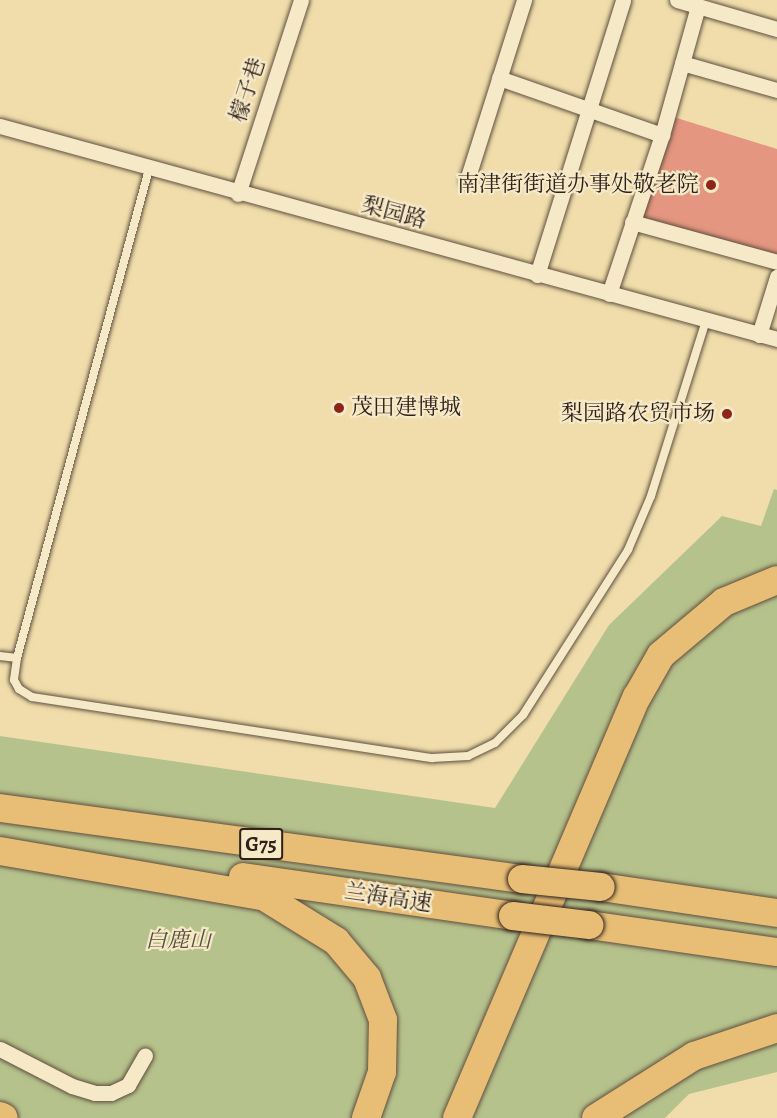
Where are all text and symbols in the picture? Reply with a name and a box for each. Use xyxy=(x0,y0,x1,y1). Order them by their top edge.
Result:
street label: 檬子巷 xyxy=(225,55,271,125)
place label: 南津街街道办事处敬老院 xyxy=(457,172,699,198)
marker: 南津街街道办事处敬老院 xyxy=(704,178,718,192)
street label: 梨园路 xyxy=(359,192,429,234)
place label: 茂田建博城 xyxy=(351,395,461,421)
marker: 茂田建博城 xyxy=(332,401,346,415)
place label: 梨园路农贸市场 xyxy=(561,401,715,427)
marker: 梨园路农贸市场 xyxy=(720,407,734,421)
road number: G75 xyxy=(238,826,284,862)
street label: 兰海高速 xyxy=(343,879,433,917)
park label: 白鹿山 xyxy=(145,928,211,954)

